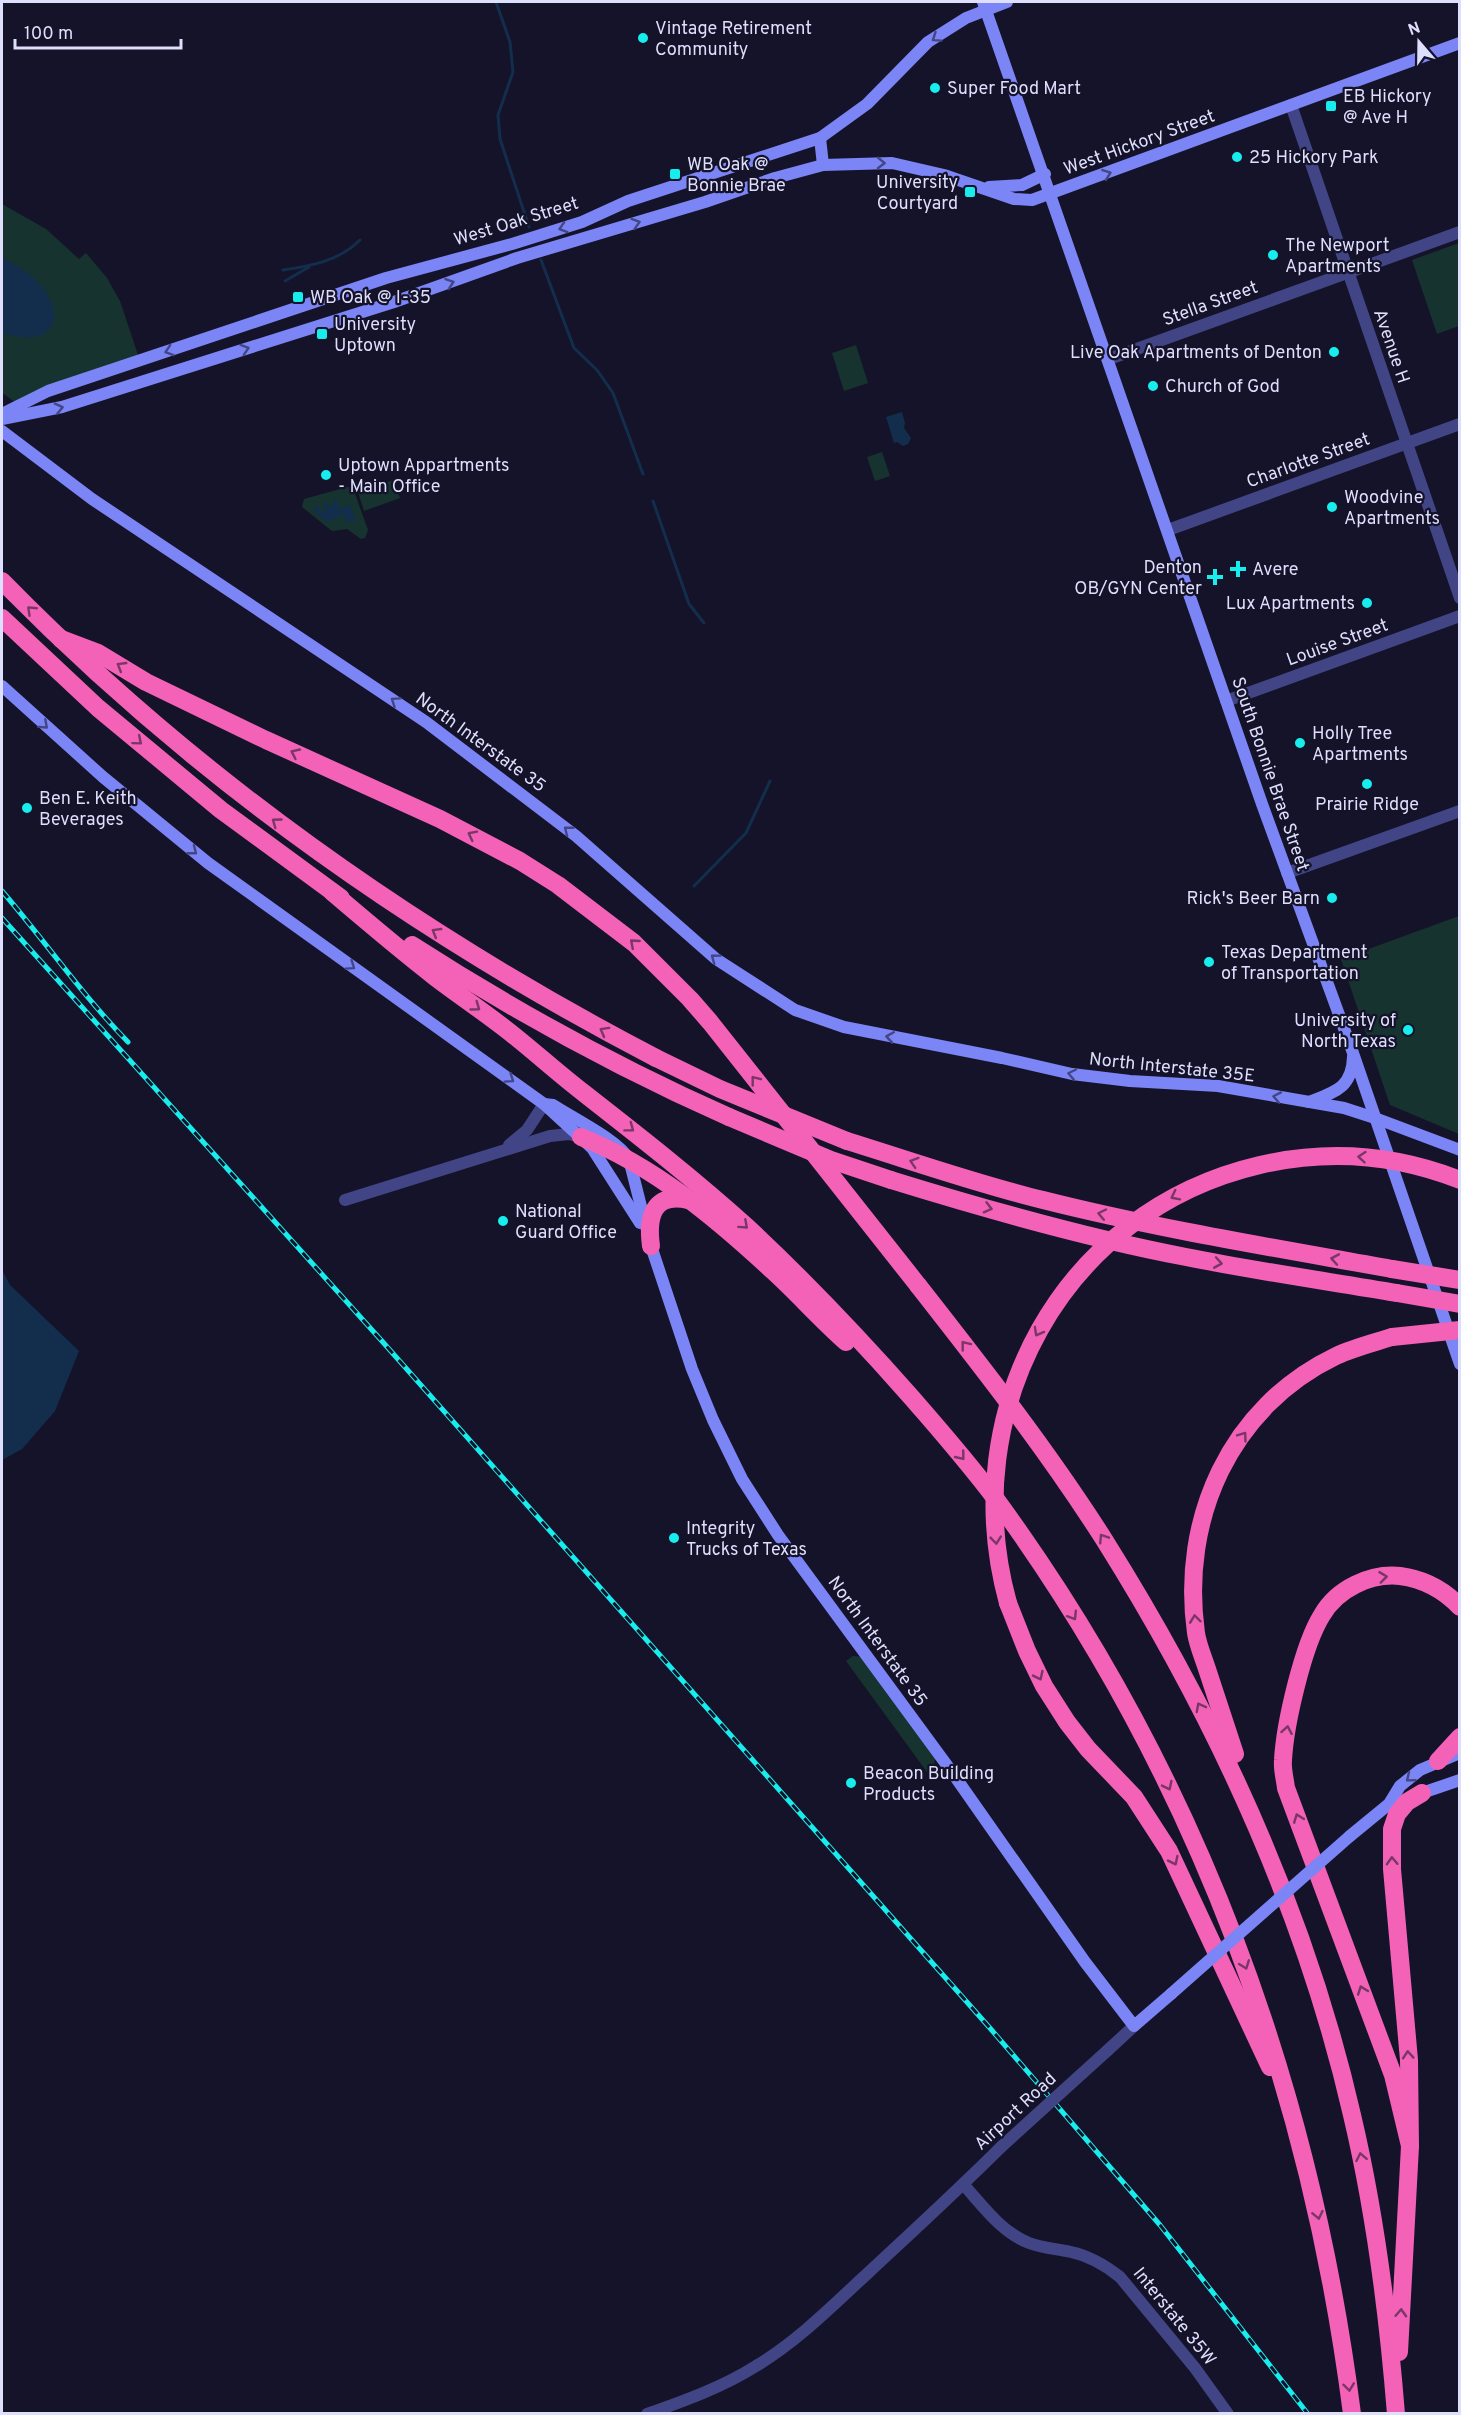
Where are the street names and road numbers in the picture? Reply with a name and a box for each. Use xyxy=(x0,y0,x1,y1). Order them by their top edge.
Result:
street label: West Hickory Street xyxy=(1061,105,1218,181)
street label: West Oak Street xyxy=(451,193,582,252)
street label: Stella Street xyxy=(1160,277,1261,332)
street label: Avenue H xyxy=(1367,306,1414,387)
street label: Charlotte Street xyxy=(1244,428,1373,494)
street label: Louise Street xyxy=(1284,614,1392,672)
street label: South Bonnie Brae Street xyxy=(1225,674,1314,875)
street label: North Interstate 35 xyxy=(410,688,550,798)
street label: North Interstate 35E xyxy=(1088,1048,1256,1089)
street label: North Interstate 35 xyxy=(822,1572,932,1712)
street label: Airport Road xyxy=(970,2068,1062,2156)
street label: Interstate 35W xyxy=(1127,2263,1221,2371)

